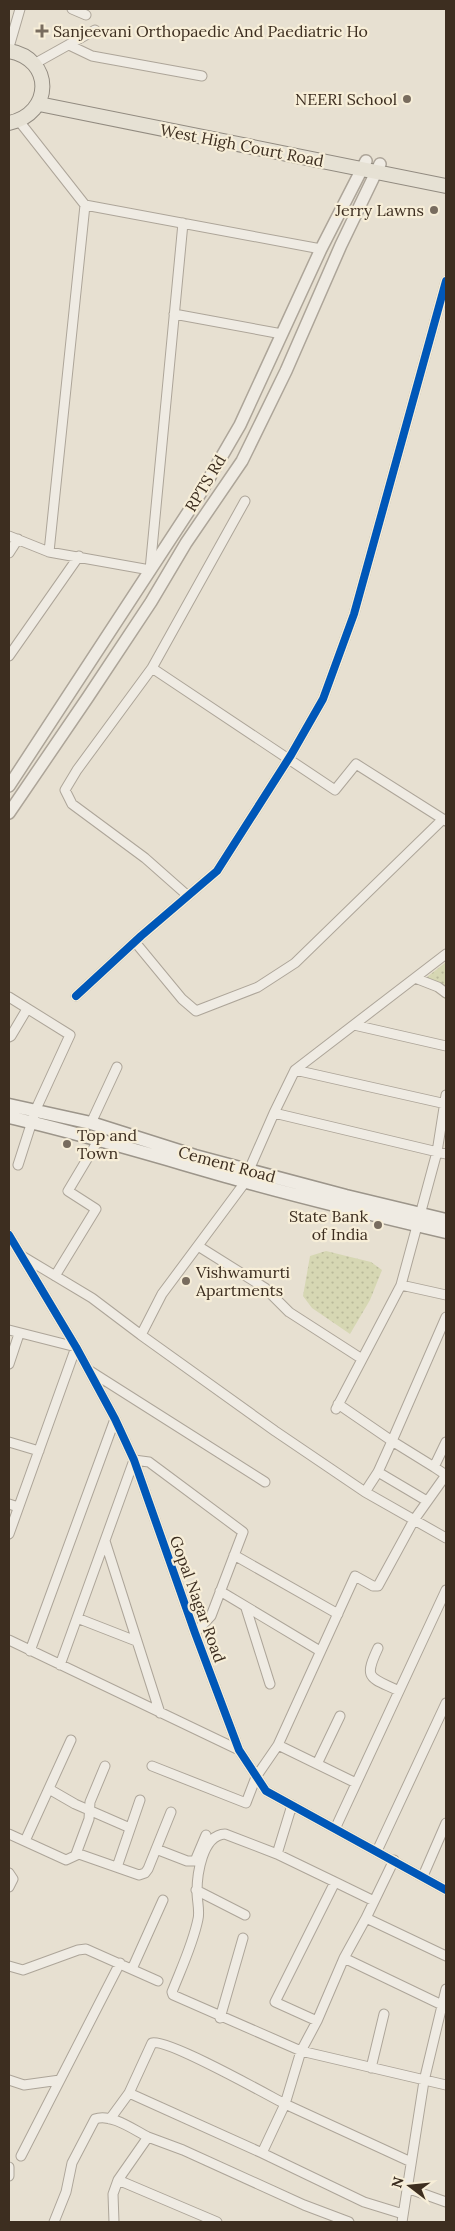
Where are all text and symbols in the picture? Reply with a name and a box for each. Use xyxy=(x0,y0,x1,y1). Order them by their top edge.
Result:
place label: Sanjeevani Orthopaedic And Paediatric Ho xyxy=(53,21,368,41)
marker: Sanjeevani Orthopaedic And Paediatric Ho xyxy=(35,24,49,38)
place label: NEERI School xyxy=(295,89,397,109)
marker: NEERI School xyxy=(401,93,413,105)
street label: West High Court Road xyxy=(158,119,326,171)
place label: Jerry Lawns xyxy=(334,200,424,220)
marker: Jerry Lawns xyxy=(428,204,440,216)
street label: RPTS Rd xyxy=(180,451,230,515)
place label: Top and Town xyxy=(77,1125,138,1163)
marker: Top and Town xyxy=(61,1138,73,1150)
street label: Cement Road xyxy=(176,1141,278,1187)
place label: State Bank of India xyxy=(289,1206,368,1244)
marker: State Bank of India xyxy=(372,1219,384,1231)
place label: Vishwamurti Apartments xyxy=(195,1262,290,1300)
marker: Vishwamurti Apartments xyxy=(180,1275,192,1287)
street label: Gopal Nagar Road xyxy=(166,1533,230,1666)
north arrow xyxy=(385,2161,435,2211)
text: N xyxy=(387,2175,408,2190)

